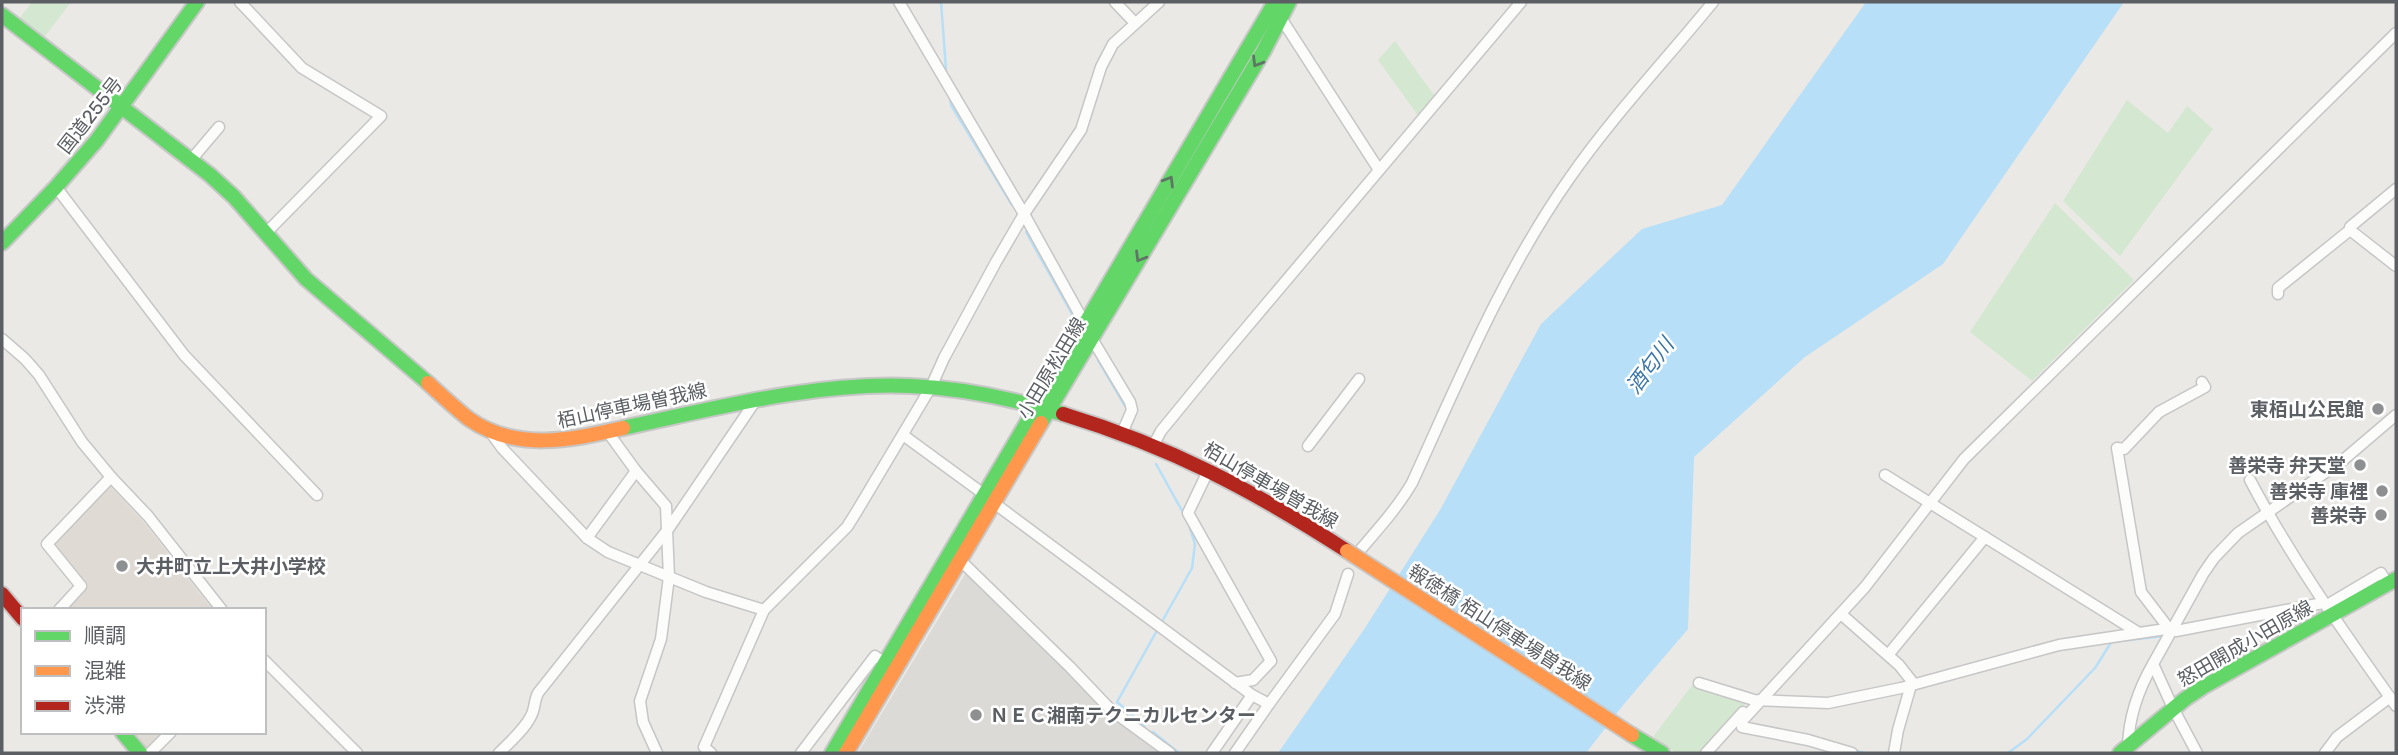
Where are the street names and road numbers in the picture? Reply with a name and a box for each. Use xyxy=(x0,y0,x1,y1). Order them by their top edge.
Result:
street label: 国道255号 xyxy=(53,72,127,158)
street label: 小田原松田線 xyxy=(1012,313,1091,423)
street label: 栢山停車場曽我線 xyxy=(555,378,709,433)
street label: 栢山停車場曽我線 xyxy=(1199,437,1342,533)
street label: 報徳橋 栢山停車場曽我線 xyxy=(1404,560,1596,695)
street label: 怒田開成小田原線 xyxy=(2174,595,2317,691)

